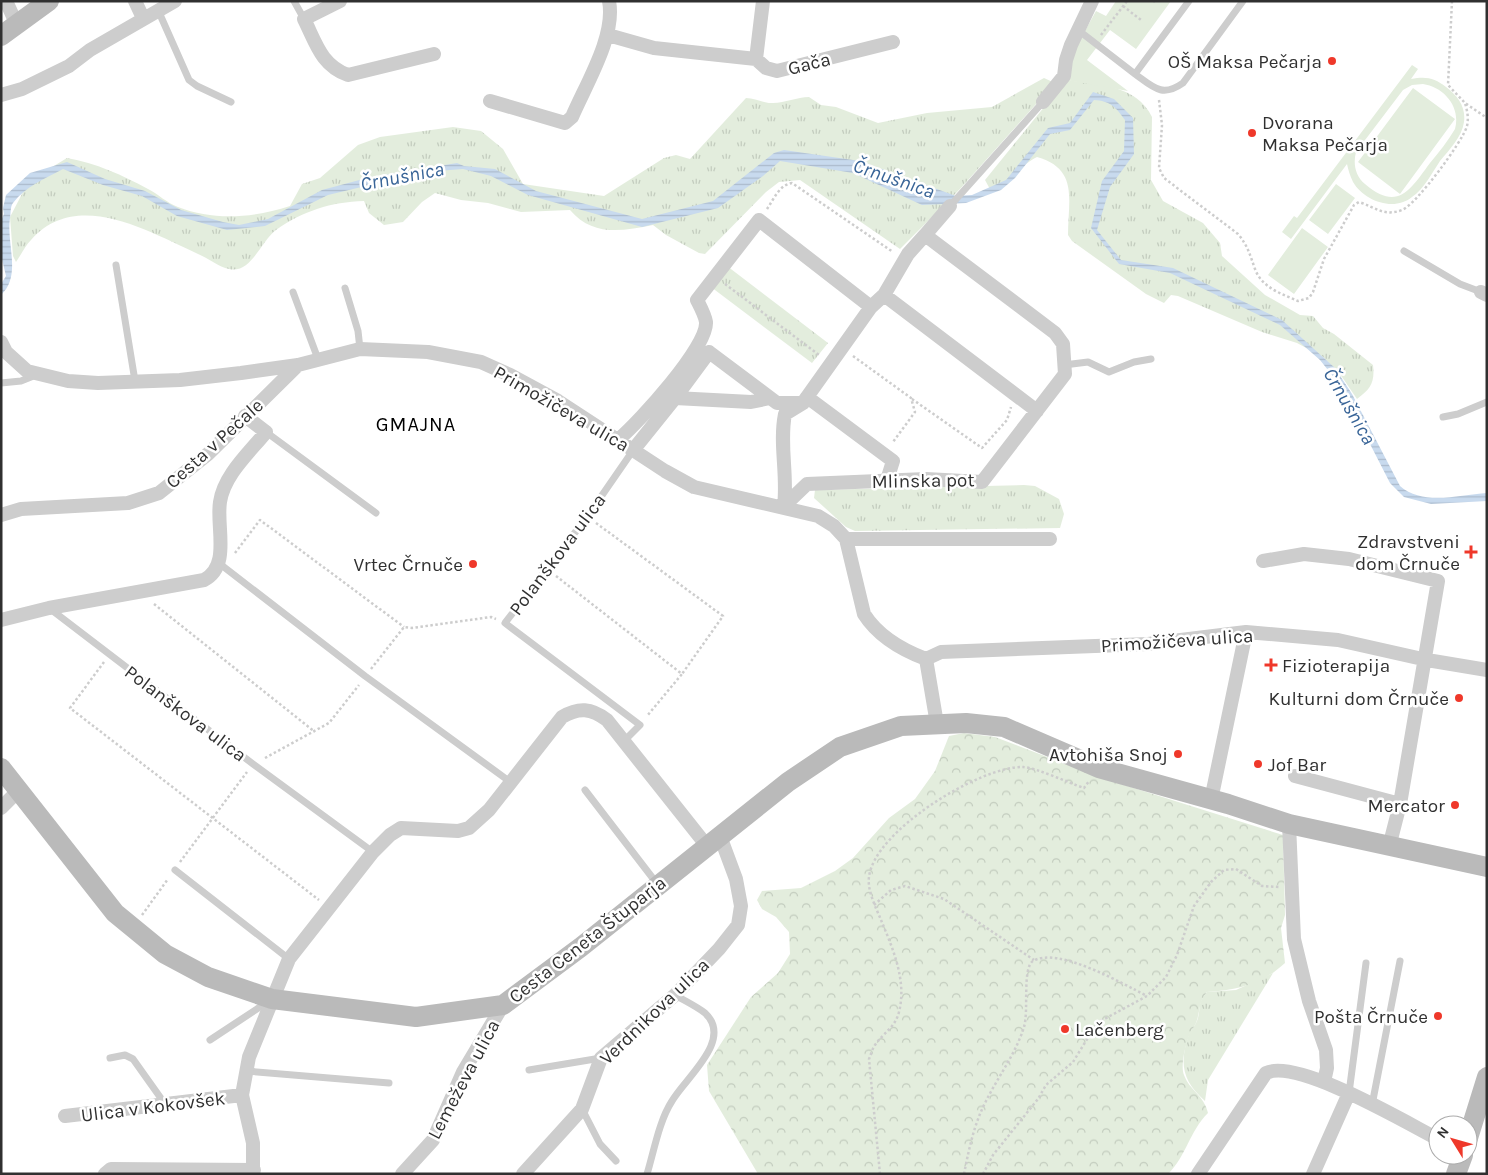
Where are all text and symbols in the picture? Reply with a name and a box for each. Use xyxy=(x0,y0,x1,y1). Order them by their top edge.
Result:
street label: Gača xyxy=(786,48,833,80)
place label: OŠ Maksa Pečarja xyxy=(1168,51,1322,73)
marker: OŠ Maksa Pečarja xyxy=(1326,55,1338,67)
place label: Dvorana Maksa Pečarja xyxy=(1262,112,1388,156)
marker: Dvorana Maksa Pečarja xyxy=(1246,127,1258,139)
water label: Črnušnica xyxy=(850,153,938,203)
water label: Črnušnica xyxy=(358,156,446,196)
street label: Primožičeva ulica xyxy=(490,361,633,457)
water label: Črnušnica xyxy=(1318,363,1382,449)
street label: Cesta v Pečale xyxy=(162,394,268,493)
district label: GMAJNA xyxy=(376,413,456,436)
street label: Mlinska pot xyxy=(871,469,975,493)
street label: Polanškova ulica xyxy=(505,489,611,620)
place label: Zdravstveni dom Črnuče xyxy=(1355,531,1460,575)
marker: Zdravstveni dom Črnuče xyxy=(1464,545,1478,559)
place label: Vrtec Črnuče xyxy=(353,554,463,576)
marker: Vrtec Črnuče xyxy=(467,558,479,570)
street label: Primožičeva ulica xyxy=(1100,625,1254,657)
place label: Fizioterapija xyxy=(1282,655,1390,677)
marker: Fizioterapija xyxy=(1264,658,1278,672)
street label: Polanškova ulica xyxy=(120,661,251,767)
place label: Kulturni dom Črnuče xyxy=(1268,688,1449,710)
marker: Kulturni dom Črnuče xyxy=(1453,692,1465,704)
place label: Avtohiša Snoj xyxy=(1049,744,1168,766)
marker: Avtohiša Snoj xyxy=(1172,748,1184,760)
place label: Jof Bar xyxy=(1268,754,1326,776)
marker: Jof Bar xyxy=(1252,758,1264,770)
place label: Mercator xyxy=(1368,795,1445,817)
marker: Mercator xyxy=(1449,799,1461,811)
street label: Cesta Ceneta Štuparja xyxy=(505,872,671,1008)
street label: Verdnikova ulica xyxy=(595,954,714,1069)
place label: Pošta Črnuče xyxy=(1314,1006,1428,1028)
marker: Pošta Črnuče xyxy=(1432,1010,1444,1022)
street label: Lemeževa ulica xyxy=(423,1016,505,1143)
place label: Lačenberg xyxy=(1075,1019,1164,1041)
marker: Lačenberg xyxy=(1059,1023,1071,1035)
street label: Ulica v Kokovšek xyxy=(80,1087,227,1127)
north arrow xyxy=(1428,1115,1478,1165)
text: N xyxy=(1433,1123,1453,1142)

